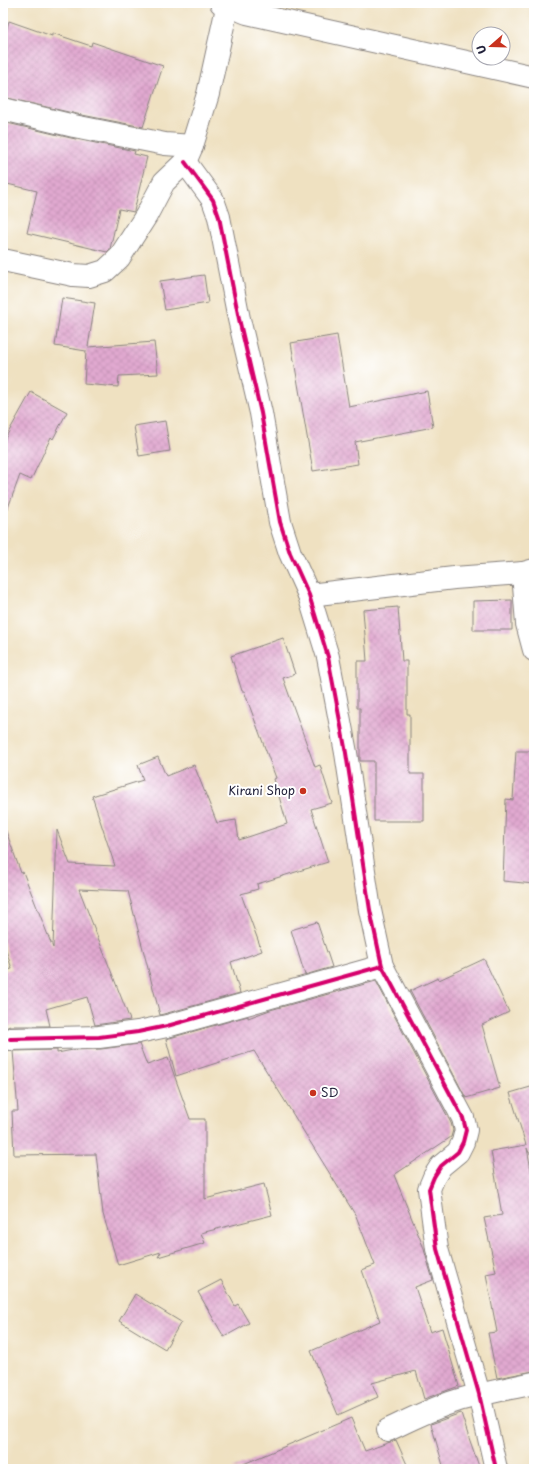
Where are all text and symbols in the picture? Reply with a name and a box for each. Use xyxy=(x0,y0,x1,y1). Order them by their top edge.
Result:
north arrow xyxy=(471,26,511,66)
text: U xyxy=(472,43,491,56)
place label: Kirani Shop xyxy=(228,781,295,799)
marker: Kirani Shop xyxy=(298,786,308,796)
place label: SD xyxy=(321,1083,339,1101)
marker: SD xyxy=(308,1088,318,1098)

